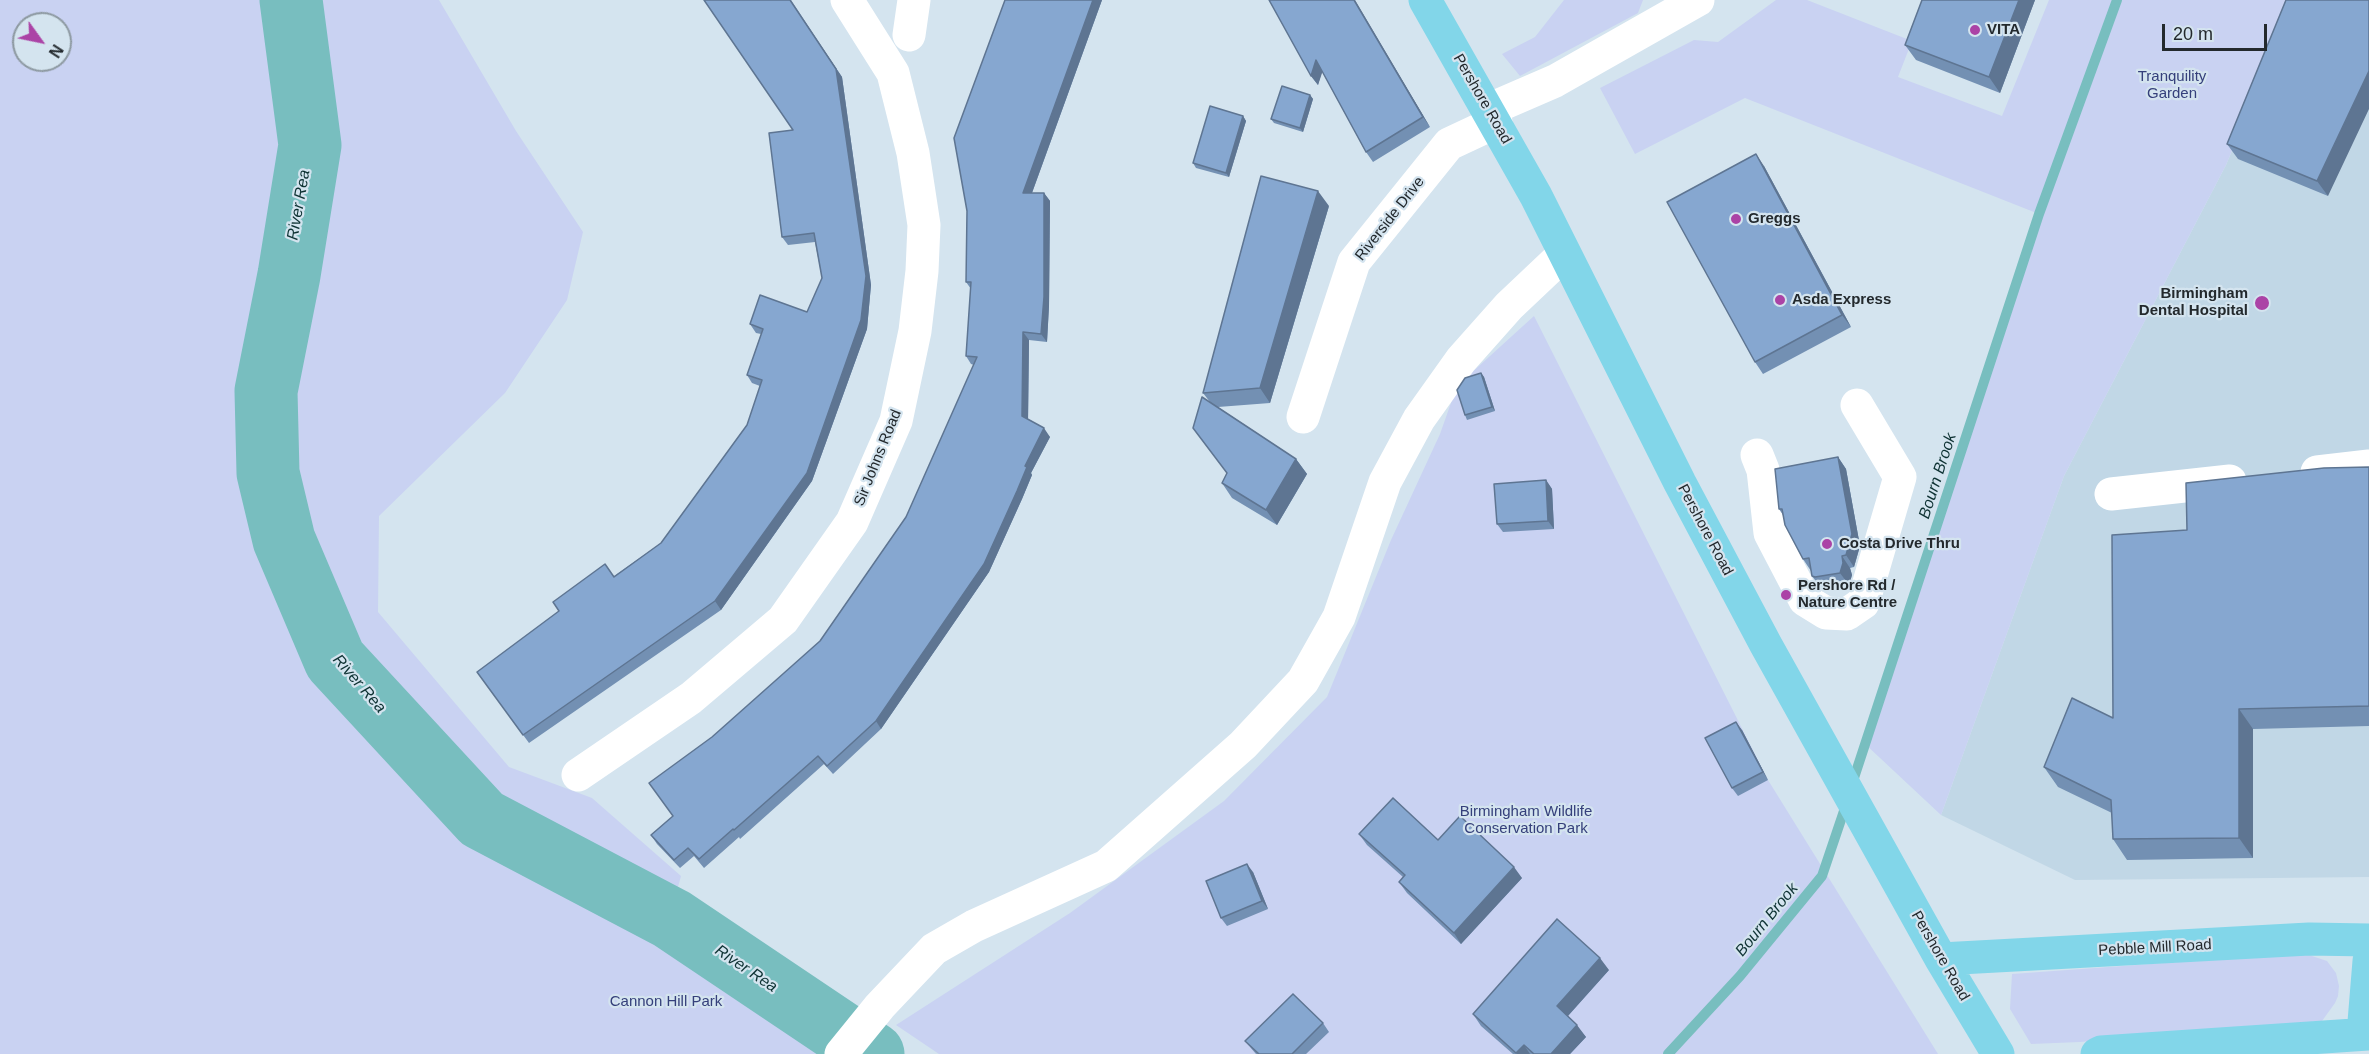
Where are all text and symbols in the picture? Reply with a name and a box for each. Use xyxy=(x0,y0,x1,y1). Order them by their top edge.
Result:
north arrow xyxy=(12,12,72,72)
scale bar xyxy=(2165,12,2270,50)
place label: VITA xyxy=(1987,21,2020,39)
marker: VITA xyxy=(1968,23,1982,37)
text: 20 m xyxy=(2173,24,2213,44)
text: N xyxy=(46,42,66,60)
street label: Pershore Road xyxy=(1449,51,1515,147)
park label: Tranquility Garden xyxy=(2138,68,2206,103)
water label: River Rea xyxy=(283,168,315,242)
street label: Riverside Drive xyxy=(1352,173,1428,265)
place label: Greggs xyxy=(1748,210,1801,228)
marker: Greggs xyxy=(1729,212,1743,226)
place label: Birmingham Dental Hospital xyxy=(2139,285,2248,320)
place label: Asda Express xyxy=(1792,291,1891,309)
marker: Asda Express xyxy=(1773,293,1787,307)
marker: Birmingham Dental Hospital xyxy=(2253,294,2271,312)
street label: Sir Johns Road xyxy=(850,407,906,509)
water label: Bourn Brook xyxy=(1915,431,1961,521)
street label: Pershore Road xyxy=(1673,481,1737,579)
place label: Costa Drive Thru xyxy=(1839,535,1960,553)
marker: Costa Drive Thru xyxy=(1820,537,1834,551)
place label: Pershore Rd / Nature Centre xyxy=(1798,577,1897,612)
marker: Pershore Rd / Nature Centre xyxy=(1779,588,1793,602)
water label: River Rea xyxy=(328,651,390,717)
park label: Birmingham Wildlife Conservation Park xyxy=(1460,803,1592,838)
water label: Bourn Brook xyxy=(1732,879,1802,961)
street label: Pershore Road xyxy=(1907,908,1973,1004)
street label: Pebble Mill Road xyxy=(2098,936,2212,960)
water label: River Rea xyxy=(711,941,781,997)
park label: Cannon Hill Park xyxy=(610,993,722,1011)

